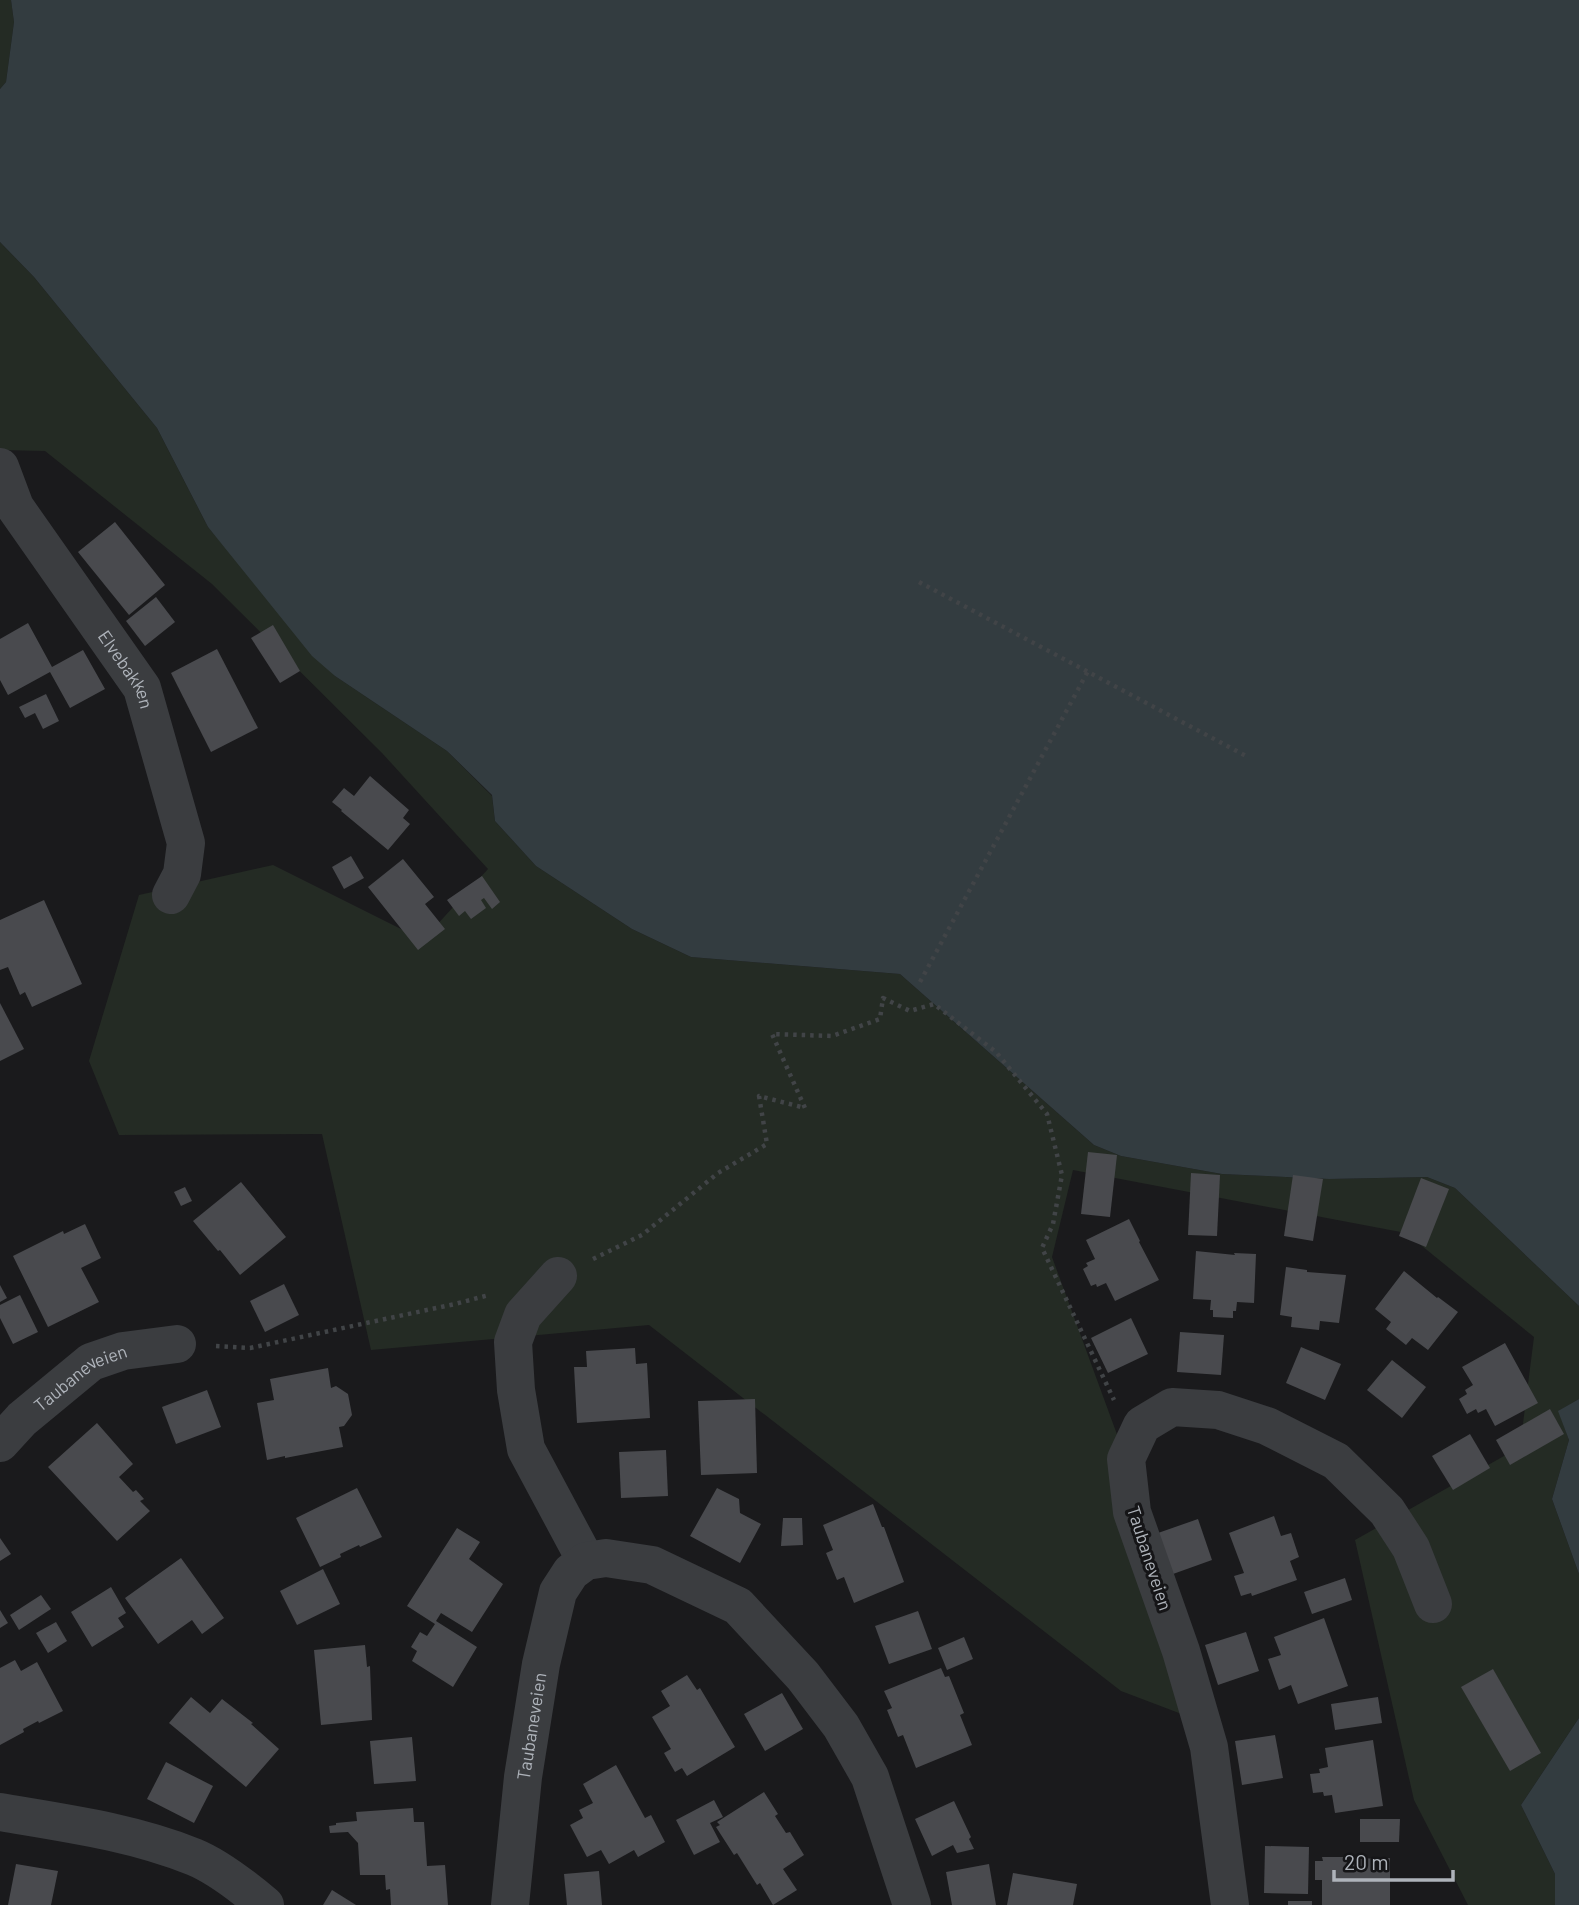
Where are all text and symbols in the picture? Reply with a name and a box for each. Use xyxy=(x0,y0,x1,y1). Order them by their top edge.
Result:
street label: Elvebakken xyxy=(94,626,158,711)
street label: Taubaneveien xyxy=(29,1339,130,1416)
street label: Taubaneveien xyxy=(1123,1503,1177,1613)
street label: Taubaneveien xyxy=(512,1671,550,1782)
scale bar xyxy=(1334,1839,1453,1883)
text: 20 m xyxy=(1344,1849,1389,1874)

